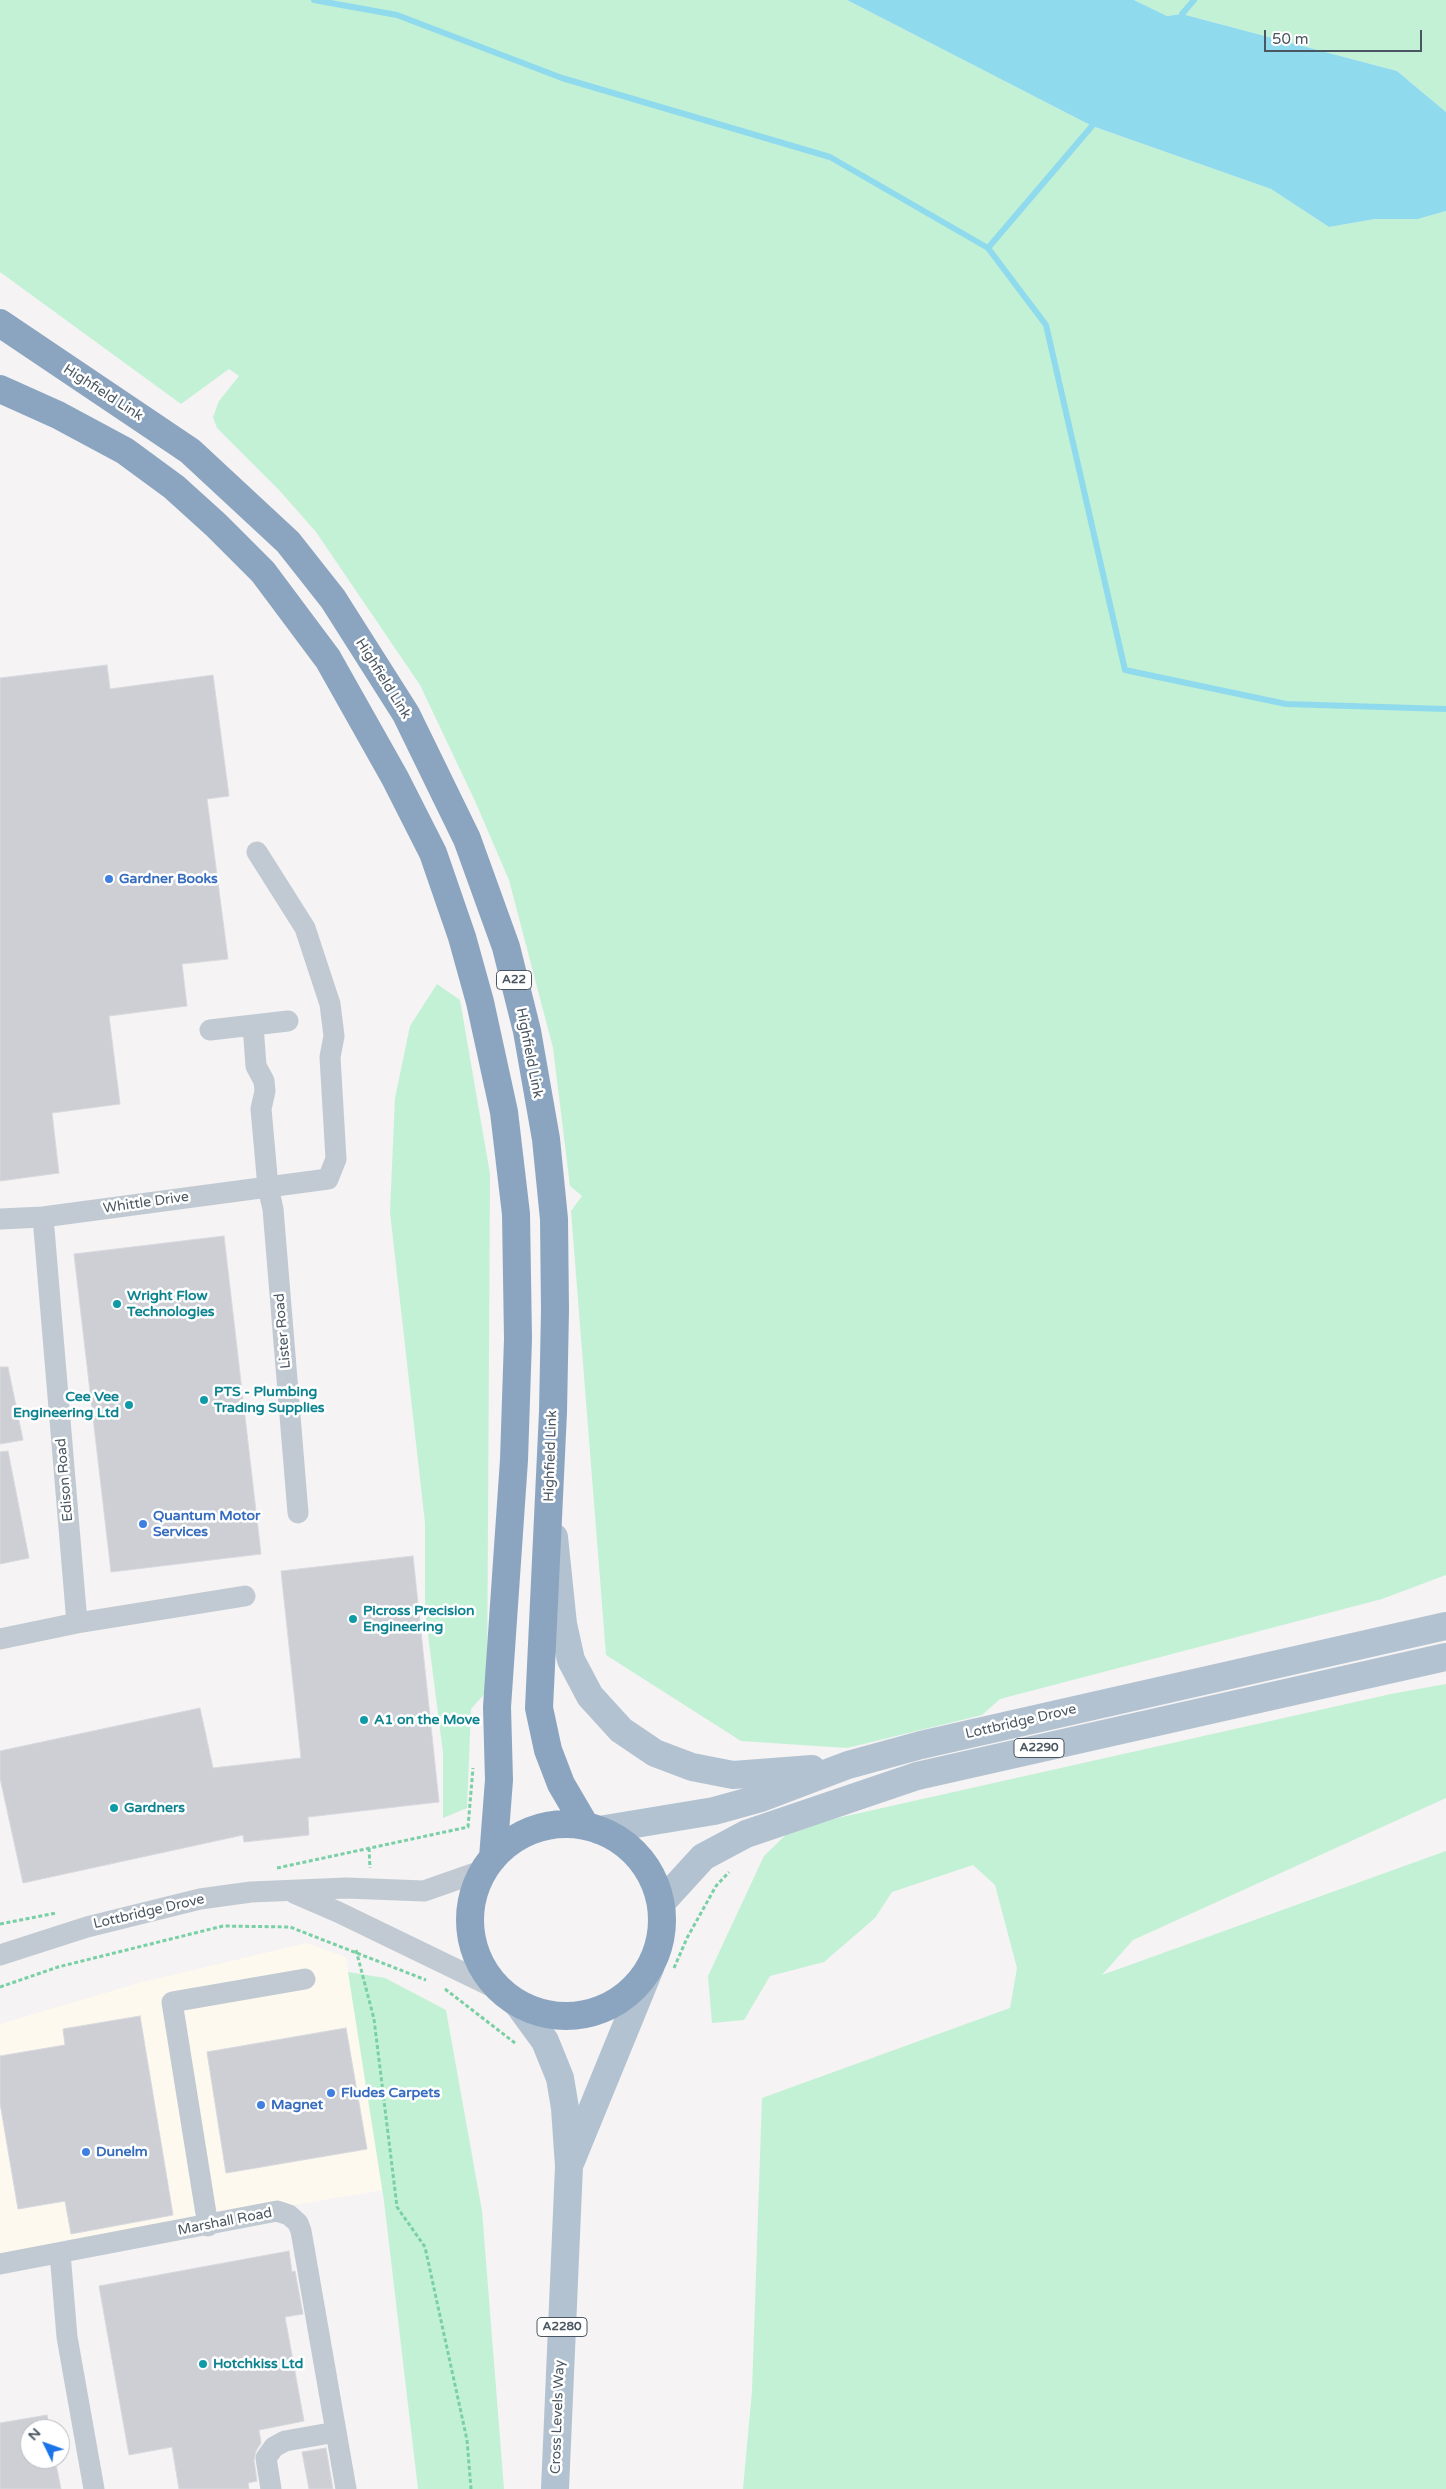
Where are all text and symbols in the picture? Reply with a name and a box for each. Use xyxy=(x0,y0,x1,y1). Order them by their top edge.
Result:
scale bar xyxy=(1266,20,1424,52)
text: 50 m xyxy=(1272,30,1309,48)
street label: Highfield Link xyxy=(60,361,146,425)
street label: Highfield Link xyxy=(352,636,414,722)
place label: Gardner Books xyxy=(119,871,218,887)
marker: Gardner Books xyxy=(103,873,115,885)
road number: A22 xyxy=(496,970,532,990)
street label: Highfield Link xyxy=(512,1006,546,1100)
street label: Whittle Drive xyxy=(102,1189,190,1217)
place label: Wright Flow Technologies xyxy=(127,1288,215,1320)
street label: Lister Road xyxy=(271,1293,295,1369)
marker: Wright Flow Technologies xyxy=(111,1298,123,1310)
place label: PTS - Plumbing Trading Supplies xyxy=(214,1384,325,1416)
place label: Cee Vee Engineering Ltd xyxy=(13,1389,119,1421)
marker: PTS - Plumbing Trading Supplies xyxy=(198,1394,210,1406)
marker: Cee Vee Engineering Ltd xyxy=(123,1399,135,1411)
street label: Highfield Link xyxy=(541,1410,561,1502)
street label: Edison Road xyxy=(53,1438,77,1522)
place label: Quantum Motor Services xyxy=(153,1508,260,1540)
marker: Quantum Motor Services xyxy=(137,1518,149,1530)
place label: Picross Precision Engineering xyxy=(363,1603,475,1635)
marker: Picross Precision Engineering xyxy=(347,1613,359,1625)
street label: Lottbridge Drove xyxy=(964,1701,1078,1743)
place label: A1 on the Move xyxy=(374,1712,480,1728)
marker: A1 on the Move xyxy=(358,1714,370,1726)
road number: A2290 xyxy=(1014,1739,1064,1758)
place label: Gardners xyxy=(124,1800,185,1816)
marker: Gardners xyxy=(108,1802,120,1814)
street label: Lottbridge Drove xyxy=(92,1891,206,1933)
place label: Fludes Carpets xyxy=(341,2085,440,2101)
marker: Fludes Carpets xyxy=(325,2087,337,2099)
place label: Magnet xyxy=(271,2097,323,2113)
marker: Magnet xyxy=(255,2099,267,2111)
place label: Dunelm xyxy=(96,2144,148,2160)
marker: Dunelm xyxy=(80,2146,92,2158)
street label: Marshall Road xyxy=(176,2205,274,2239)
road number: A2280 xyxy=(537,2318,587,2336)
place label: Hotchkiss Ltd xyxy=(213,2356,303,2372)
marker: Hotchkiss Ltd xyxy=(197,2358,209,2370)
street label: Cross Levels Way xyxy=(548,2360,568,2474)
north arrow xyxy=(20,2419,70,2469)
text: N xyxy=(24,2424,44,2444)

